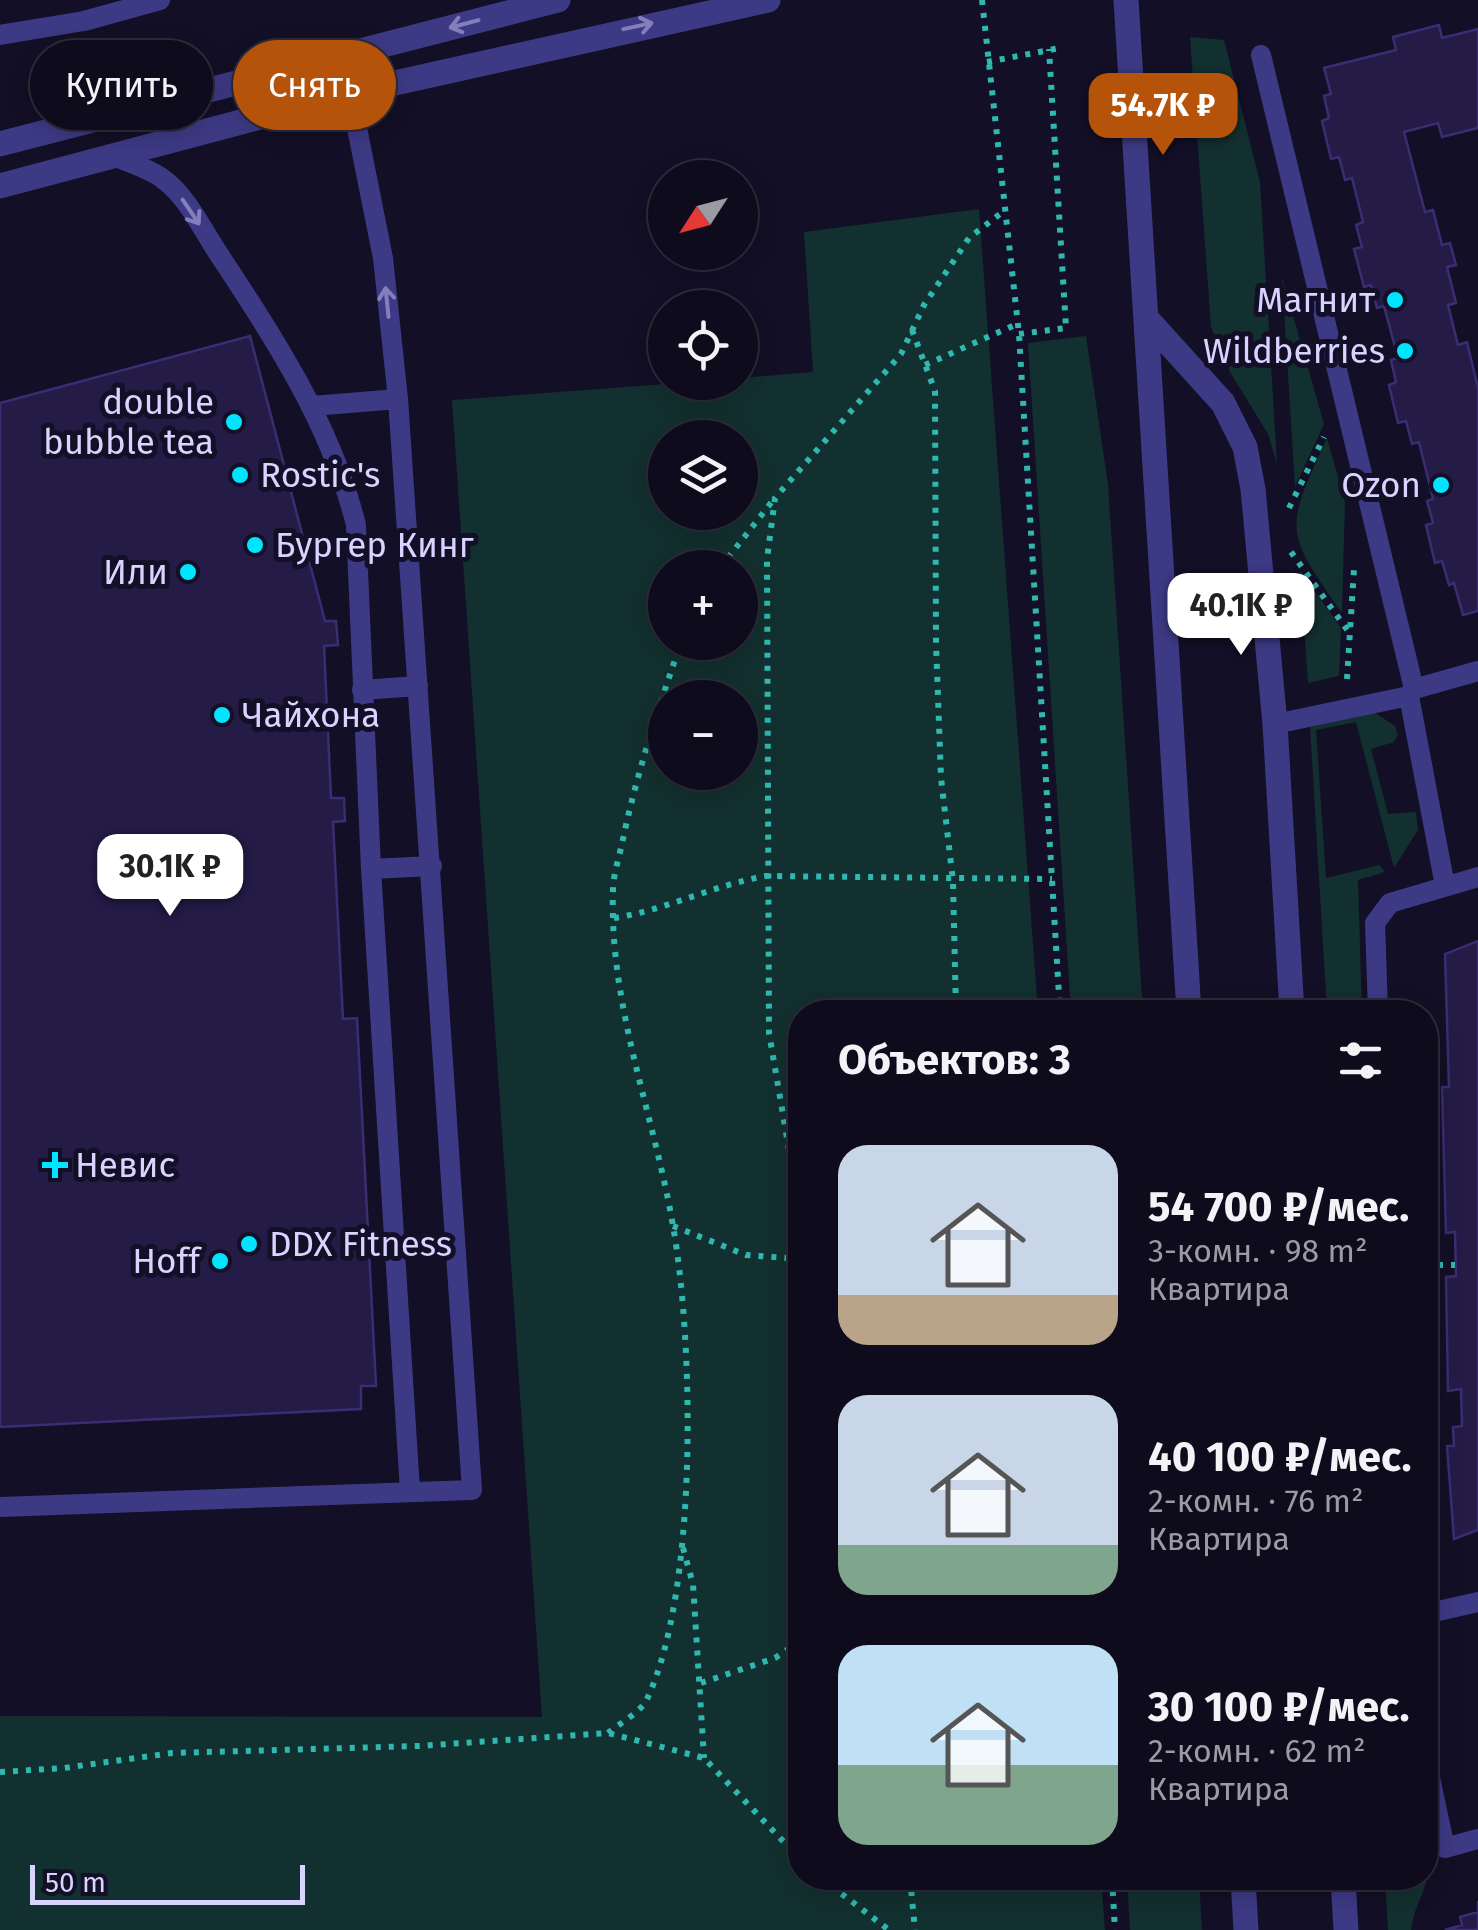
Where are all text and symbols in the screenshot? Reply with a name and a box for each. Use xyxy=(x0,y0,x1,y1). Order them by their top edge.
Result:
one-way arrow xyxy=(449,16,480,35)
one-way arrow xyxy=(621,16,653,35)
chip: Купить xyxy=(30,40,213,130)
chip: Снять xyxy=(233,40,396,130)
pin: 54.7K ₽ xyxy=(1071,73,1255,158)
text: 54.7K ₽ xyxy=(1111,86,1215,124)
north arrow xyxy=(648,160,758,270)
map controls xyxy=(648,160,758,790)
one-way arrow xyxy=(180,198,201,226)
place label: Магнит xyxy=(1256,279,1375,321)
one-way arrow xyxy=(378,286,397,319)
marker: Магнит xyxy=(1384,289,1406,311)
button: locate xyxy=(648,290,758,400)
place label: Wildberries xyxy=(1203,330,1385,372)
marker: Wildberries xyxy=(1394,340,1416,362)
place label: double bubble tea xyxy=(43,381,214,463)
marker: double bubble tea xyxy=(223,411,245,433)
button: layers xyxy=(648,420,758,530)
place label: Rostic's xyxy=(260,454,380,496)
marker: Rostic's xyxy=(229,464,251,486)
place label: Ozon xyxy=(1341,464,1421,506)
marker: Ozon xyxy=(1430,474,1452,496)
place label: Бургер Кинг xyxy=(275,524,474,566)
marker: Бургер Кинг xyxy=(244,534,266,556)
button: + xyxy=(648,550,758,660)
place label: Или xyxy=(103,551,168,593)
marker: Или xyxy=(177,561,199,583)
pin: 40.1K ₽ xyxy=(1149,573,1333,658)
text: 40.1K ₽ xyxy=(1189,586,1293,624)
button: − xyxy=(648,680,758,790)
place label: Чайхона xyxy=(242,694,380,736)
marker: Чайхона xyxy=(211,704,233,726)
pin: 30.1K ₽ xyxy=(78,834,262,919)
text: 30.1K ₽ xyxy=(119,847,221,885)
icon: filters xyxy=(1333,1033,1388,1088)
text: Объектов: 3 xyxy=(838,1035,1071,1085)
place label: Невис xyxy=(75,1144,175,1186)
marker: Невис xyxy=(44,1154,66,1176)
text: 54 700 ₽/мес. xyxy=(1148,1182,1409,1232)
icon: home xyxy=(918,1185,1038,1305)
place label: DDX Fitness xyxy=(269,1223,452,1265)
text: 3-комн. · 98 m² xyxy=(1148,1232,1368,1270)
marker: DDX Fitness xyxy=(238,1233,260,1255)
place label: Hoff xyxy=(132,1240,202,1282)
marker: Hoff xyxy=(209,1250,231,1272)
text: Квартира xyxy=(1148,1270,1290,1308)
text: 40 100 ₽/мес. xyxy=(1148,1432,1412,1482)
icon: home xyxy=(918,1435,1038,1555)
text: 2-комн. · 76 m² xyxy=(1148,1482,1364,1520)
text: Квартира xyxy=(1148,1520,1290,1558)
text: 30 100 ₽/мес. xyxy=(1148,1682,1410,1732)
icon: home xyxy=(918,1685,1038,1805)
text: 2-комн. · 62 m² xyxy=(1148,1732,1366,1770)
text: Квартира xyxy=(1148,1770,1290,1808)
scale bar xyxy=(30,1860,305,1904)
text: 50 m xyxy=(45,1866,106,1899)

